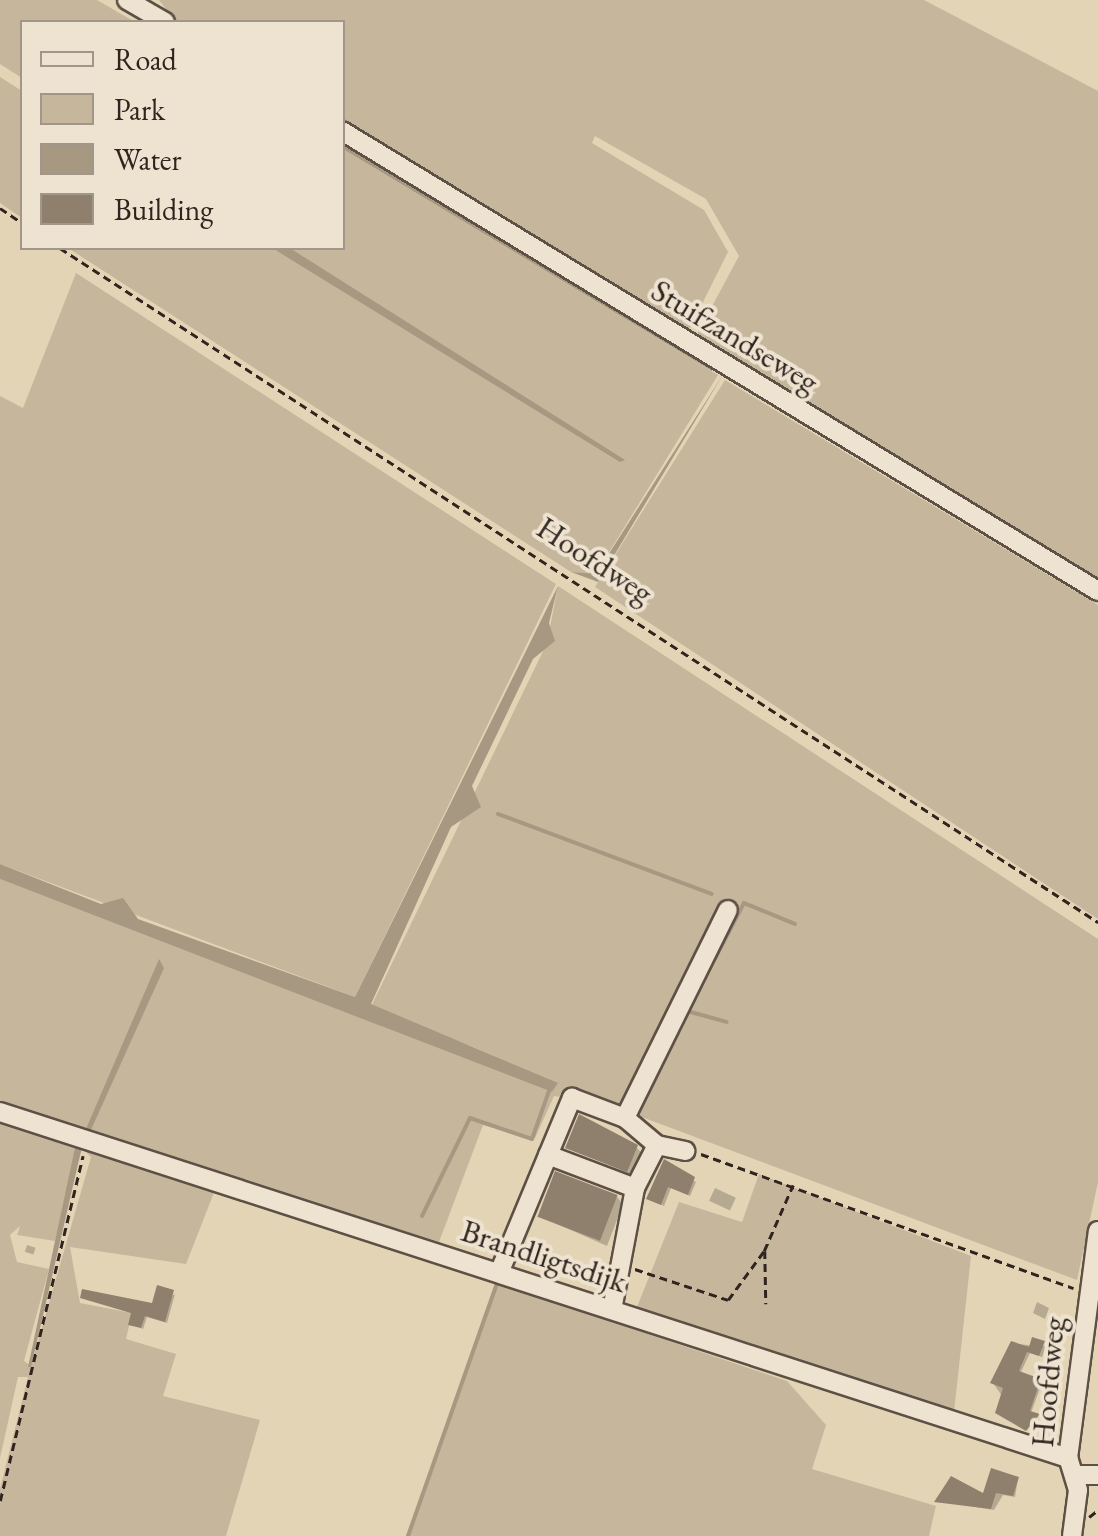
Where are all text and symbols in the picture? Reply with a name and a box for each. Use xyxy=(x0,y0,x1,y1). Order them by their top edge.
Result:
legend xyxy=(20,20,345,250)
text: Road xyxy=(114,40,177,79)
text: Park xyxy=(114,90,165,129)
text: Water xyxy=(114,140,182,179)
text: Building xyxy=(114,190,213,229)
street label: Stuifzandseweg xyxy=(645,271,825,401)
street label: Hoofdweg xyxy=(530,508,660,612)
street label: Brandligtsdijk xyxy=(457,1211,631,1301)
street label: Hoofdweg xyxy=(1023,1315,1073,1449)

